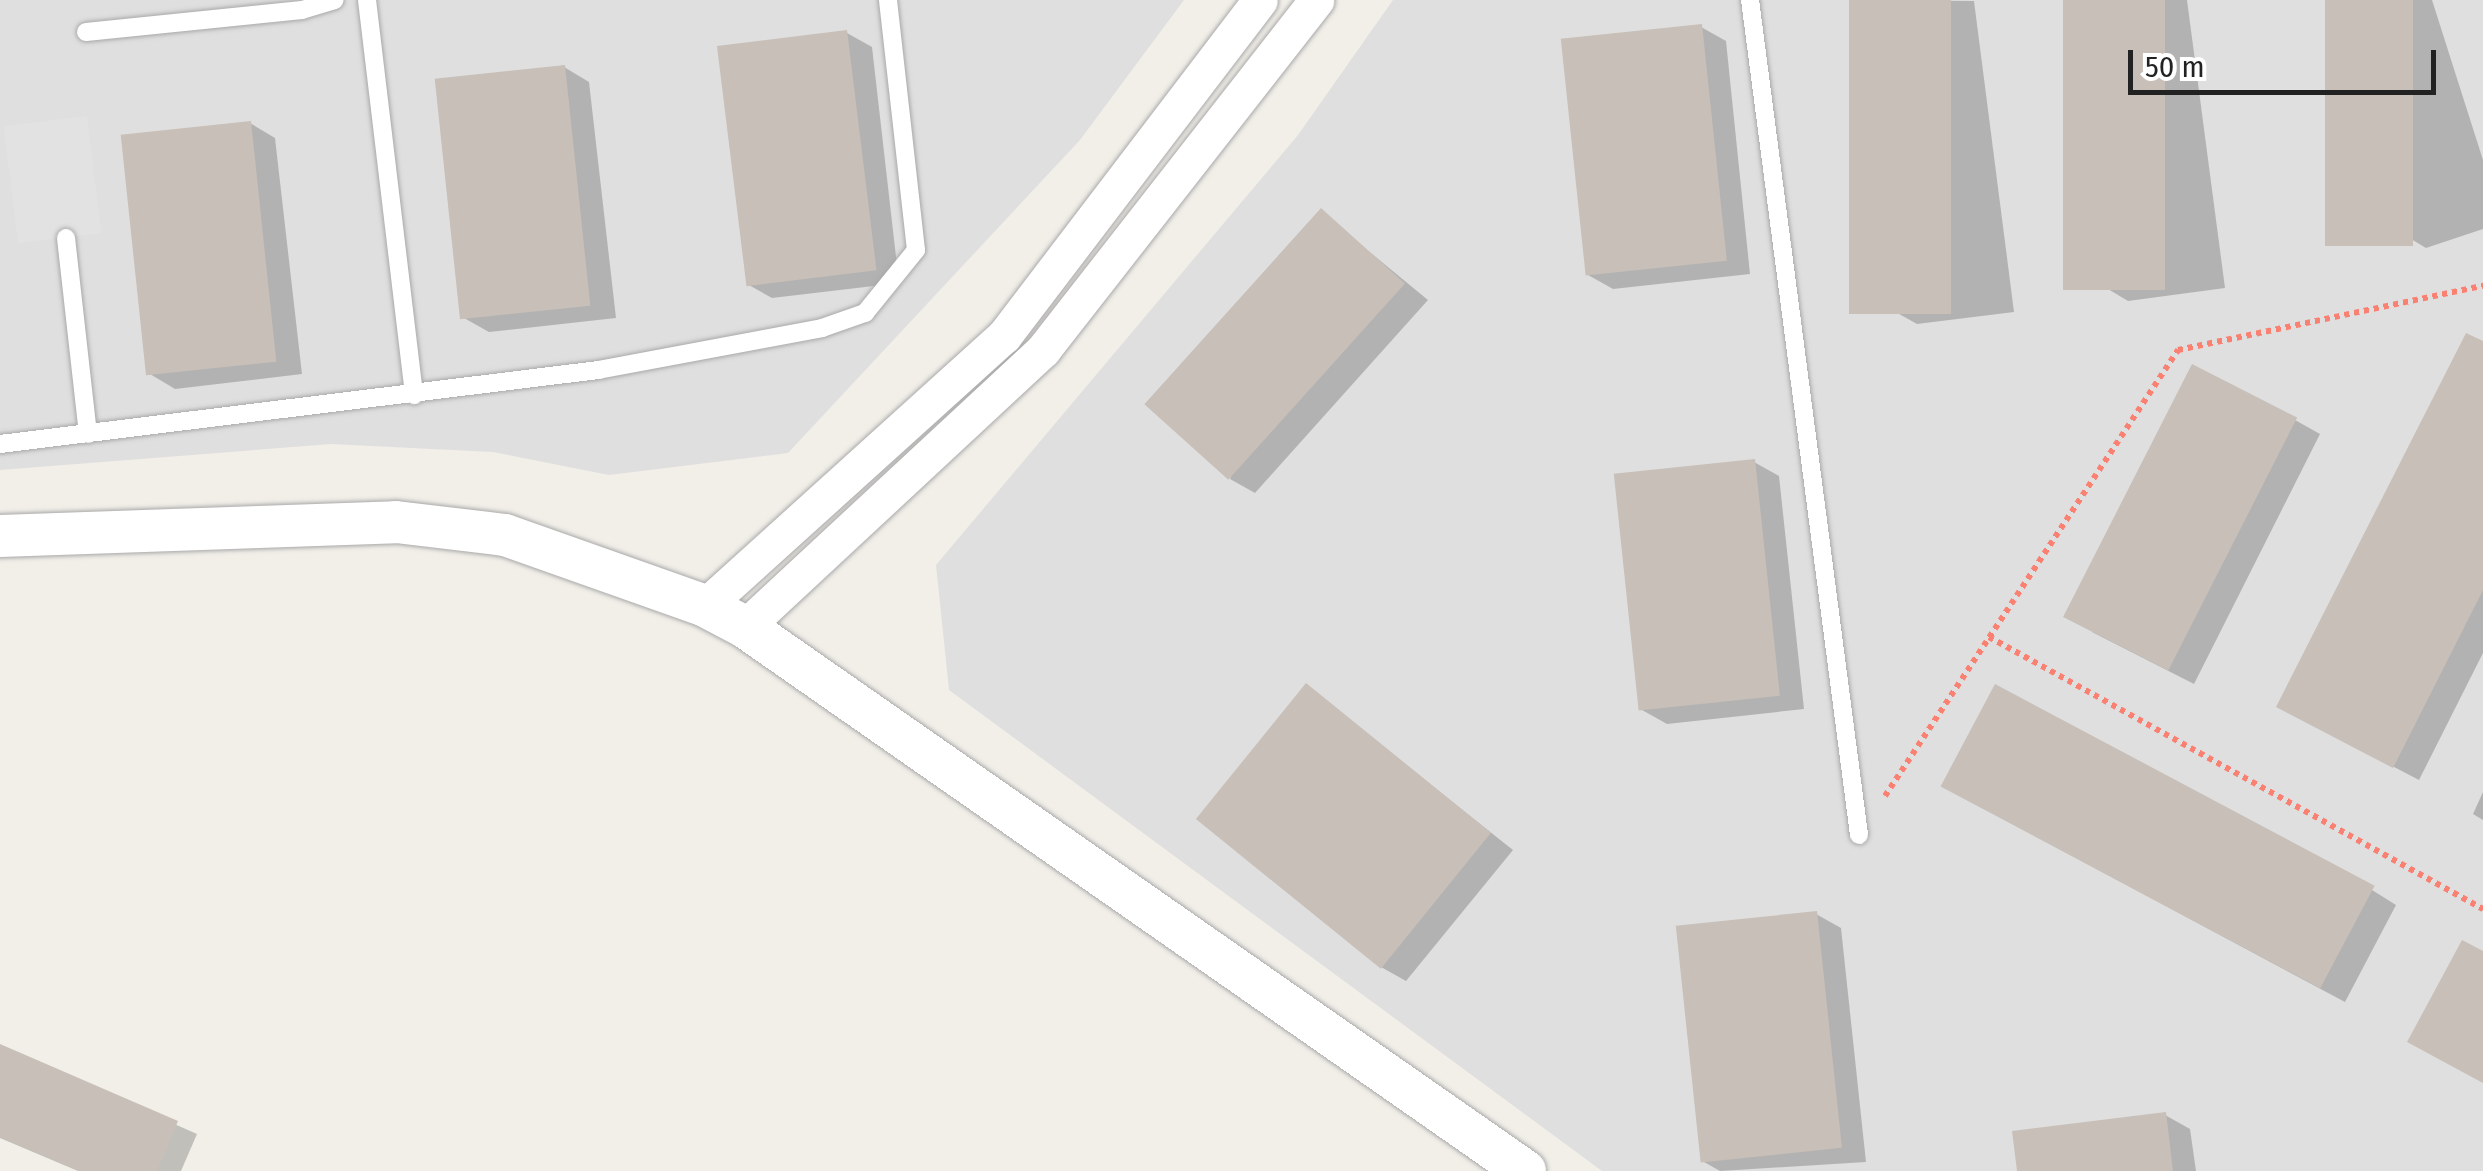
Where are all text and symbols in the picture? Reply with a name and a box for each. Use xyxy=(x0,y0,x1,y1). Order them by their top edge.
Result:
scale bar xyxy=(2133,30,2440,92)
text: 50 m xyxy=(2145,49,2205,85)

